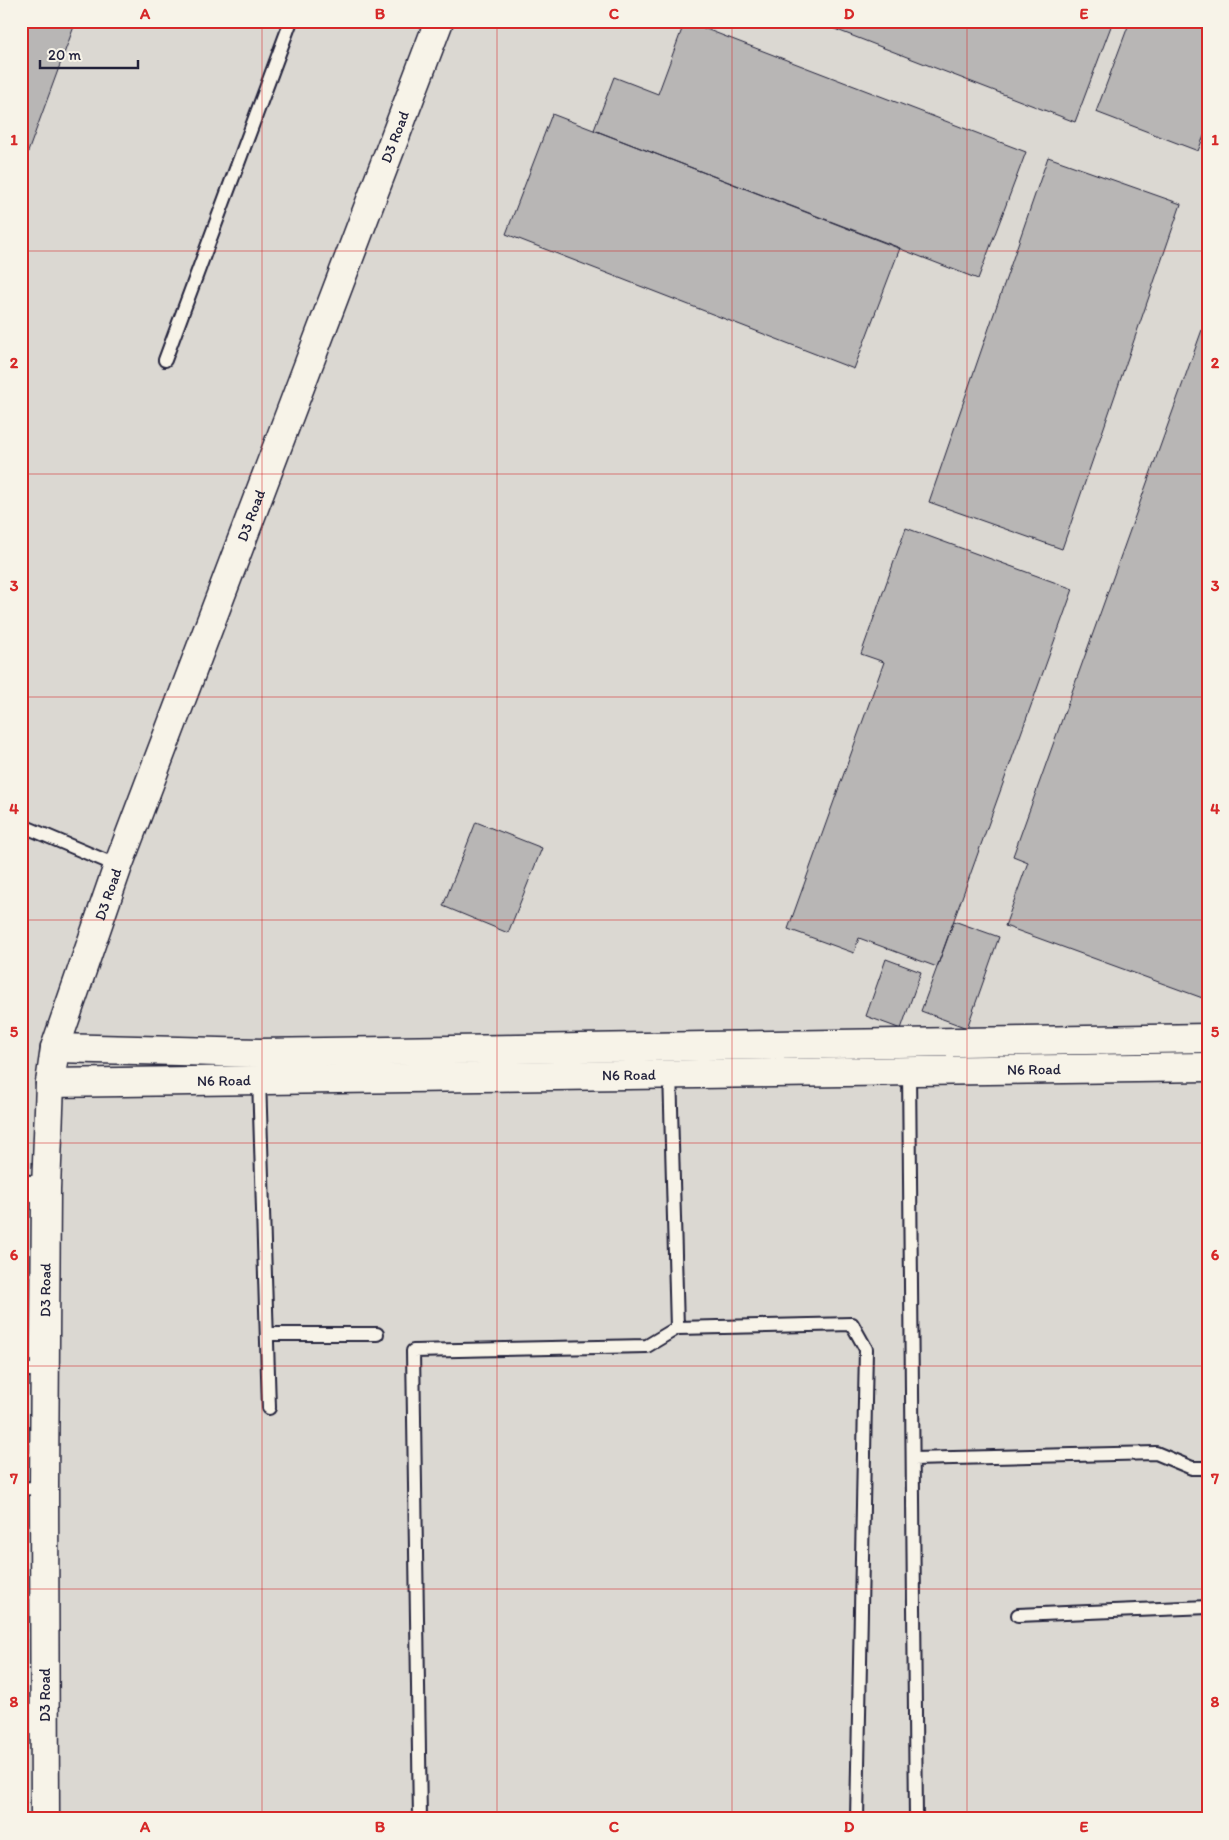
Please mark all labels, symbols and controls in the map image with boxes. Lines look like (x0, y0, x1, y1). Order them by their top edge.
text: A (139, 4, 151, 23)
text: B (375, 4, 386, 23)
text: C (609, 4, 620, 23)
text: D (844, 4, 855, 23)
text: E (1080, 4, 1089, 23)
scale bar (40, 38, 138, 70)
text: 20 m (48, 46, 82, 64)
street label: D3 Road (377, 108, 413, 165)
text: 1 (10, 130, 18, 149)
text: 1 (1211, 130, 1219, 149)
text: 2 (10, 353, 19, 372)
text: 2 (1211, 353, 1220, 372)
street label: D3 Road (233, 486, 269, 544)
text: 3 (10, 576, 19, 595)
text: 3 (1211, 576, 1220, 595)
text: 4 (9, 799, 19, 818)
text: 4 (1210, 799, 1220, 818)
street label: D3 Road (91, 865, 126, 923)
text: 5 (10, 1022, 19, 1041)
text: 5 (1211, 1022, 1220, 1041)
street label: N6 Road (1007, 1060, 1062, 1079)
street label: N6 Road (602, 1066, 657, 1084)
street label: N6 Road (197, 1071, 252, 1090)
text: 6 (10, 1245, 19, 1264)
text: 6 (1211, 1245, 1220, 1264)
street label: D3 Road (36, 1262, 55, 1317)
text: 7 (9, 1469, 18, 1488)
text: 7 (1210, 1469, 1219, 1488)
street label: D3 Road (36, 1667, 54, 1722)
text: 8 (10, 1692, 19, 1711)
text: 8 (1211, 1692, 1220, 1711)
text: A (139, 1817, 151, 1836)
text: B (375, 1817, 386, 1836)
text: C (609, 1817, 620, 1836)
text: D (844, 1817, 855, 1836)
text: E (1080, 1817, 1089, 1836)

